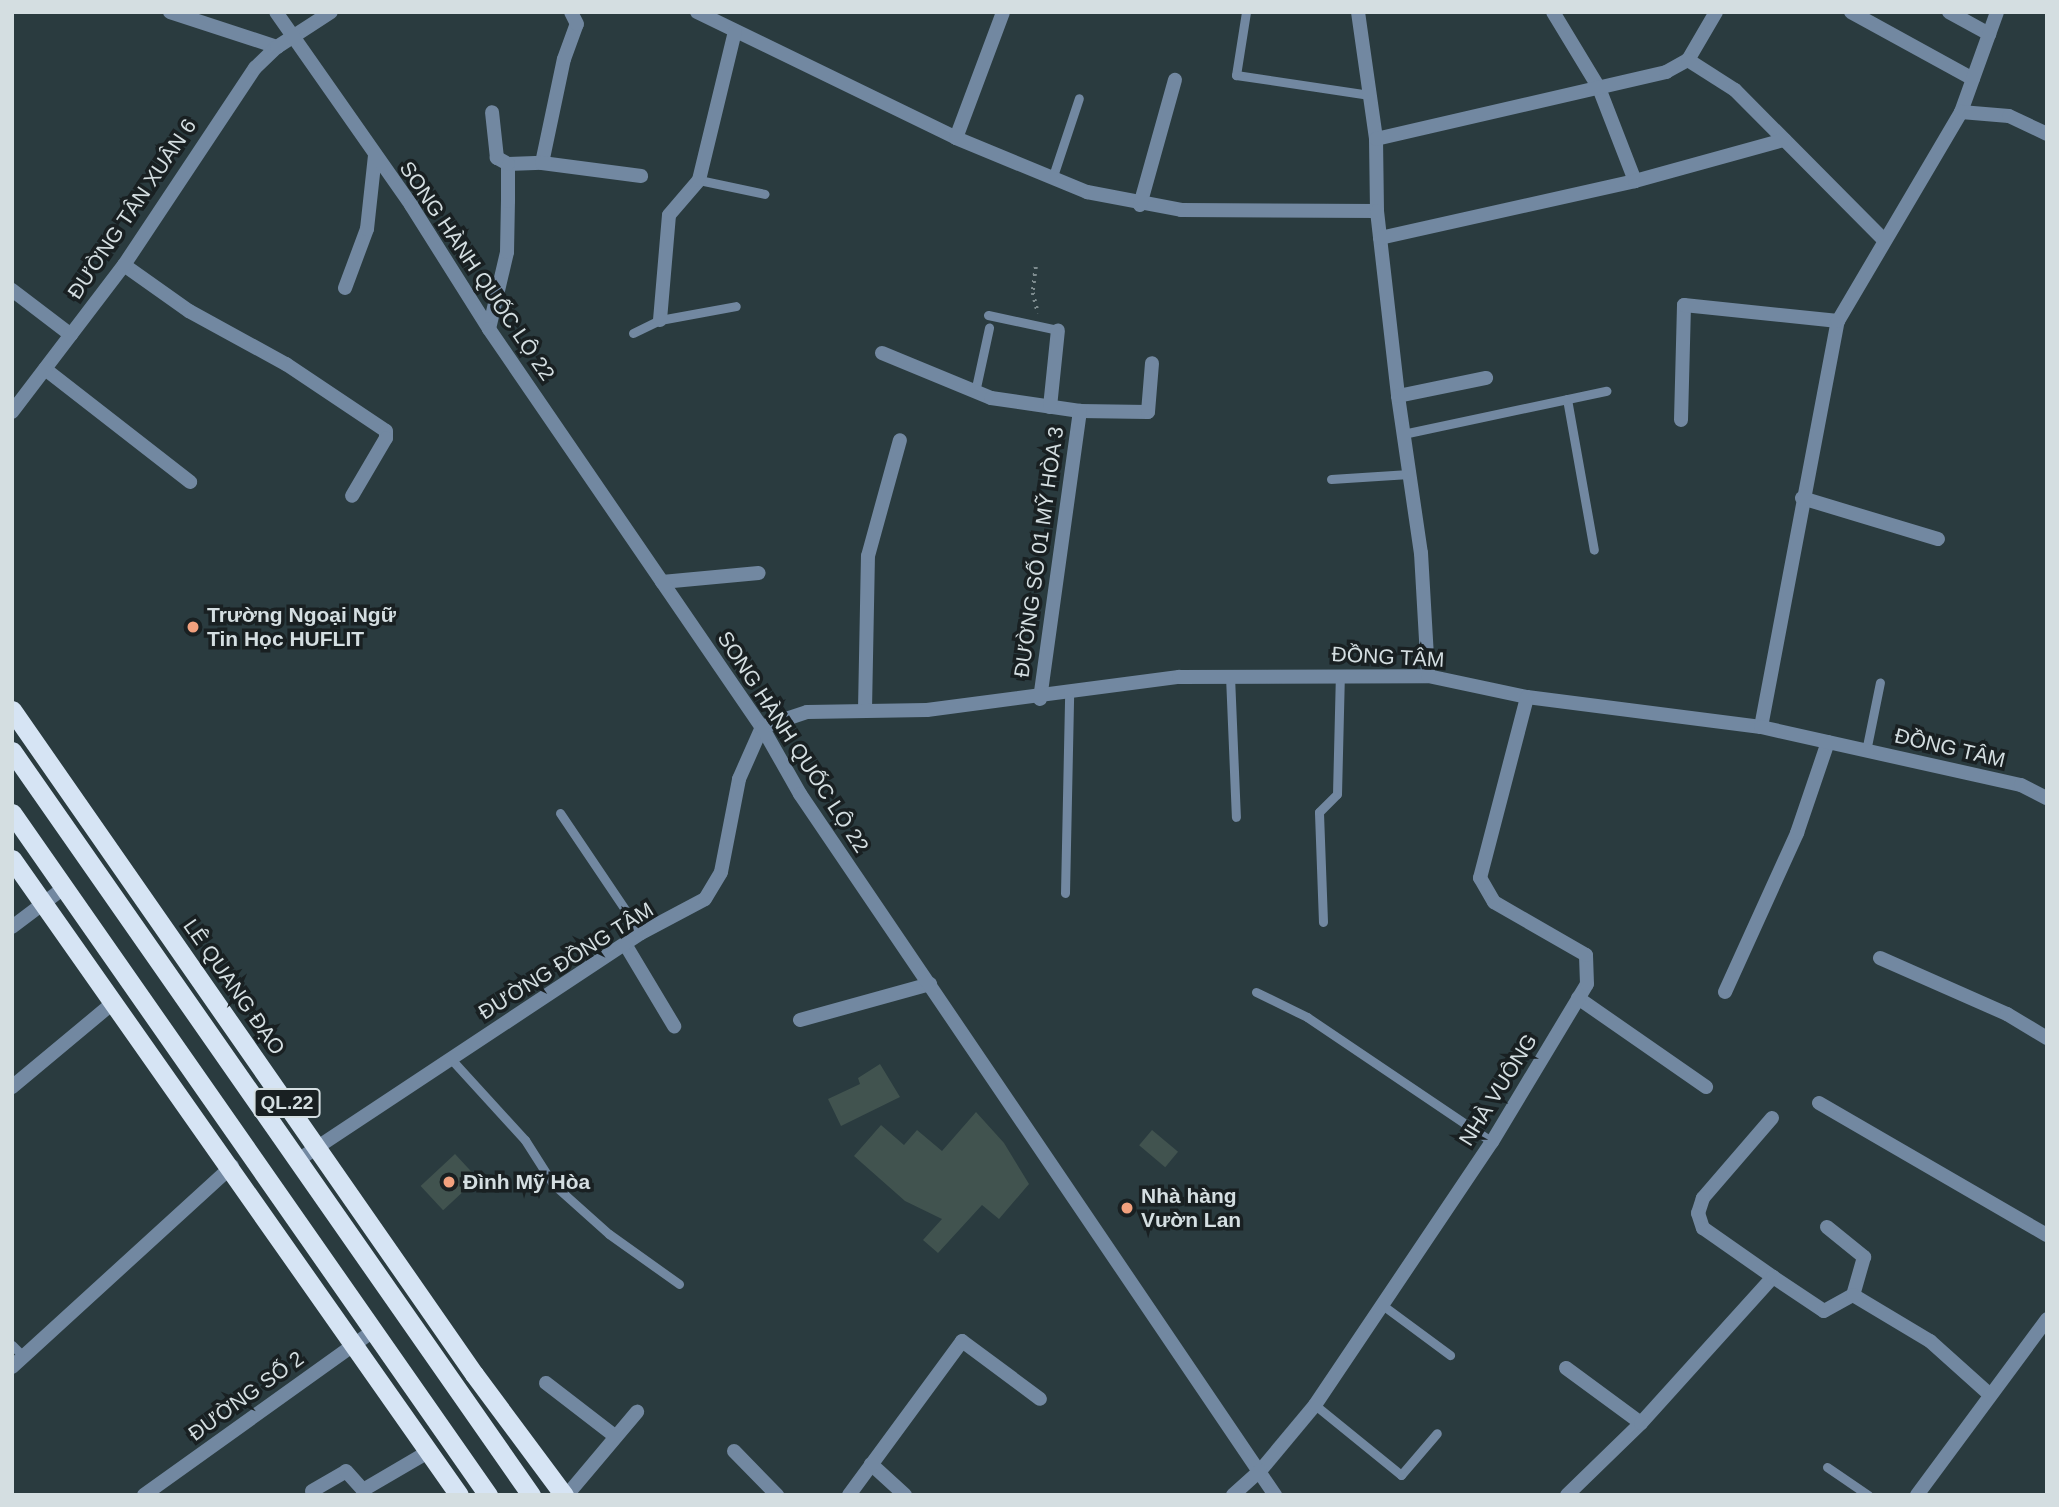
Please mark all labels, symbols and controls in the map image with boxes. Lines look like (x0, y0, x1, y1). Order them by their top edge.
street label: ĐƯỜNG TÂN XUÂN 6 (62, 114, 202, 304)
street label: SONG HÀNH QUỐC LỘ 22 (394, 157, 560, 385)
street label: ĐƯỜNG SỐ 01 MỸ HÒA 3 (1009, 424, 1069, 680)
place label: Trường Ngoại Ngữ Tin Học HUFLIT (207, 602, 396, 652)
marker: Trường Ngoại Ngữ Tin Học HUFLIT (185, 619, 201, 635)
street label: SONG HÀNH QUỐC LỘ 22 (712, 627, 874, 857)
street label: ĐỒNG TÂM (1331, 641, 1445, 673)
street label: ĐỒNG TÂM (1892, 723, 2008, 773)
street label: ĐƯỜNG ĐỒNG TÂM (474, 897, 658, 1025)
street label: LÊ QUANG ĐẠO (178, 914, 290, 1060)
street label: NHÀ VUÔNG (1454, 1029, 1542, 1151)
road number: QL.22 (252, 1088, 322, 1119)
place label: Đình Mỹ Hòa (463, 1169, 590, 1195)
marker: Đình Mỹ Hòa (441, 1174, 457, 1190)
place label: Nhà hàng Vườn Lan (1141, 1183, 1241, 1233)
marker: Nhà hàng Vườn Lan (1119, 1200, 1135, 1216)
street label: ĐƯỜNG SỐ 2 (183, 1346, 309, 1446)

